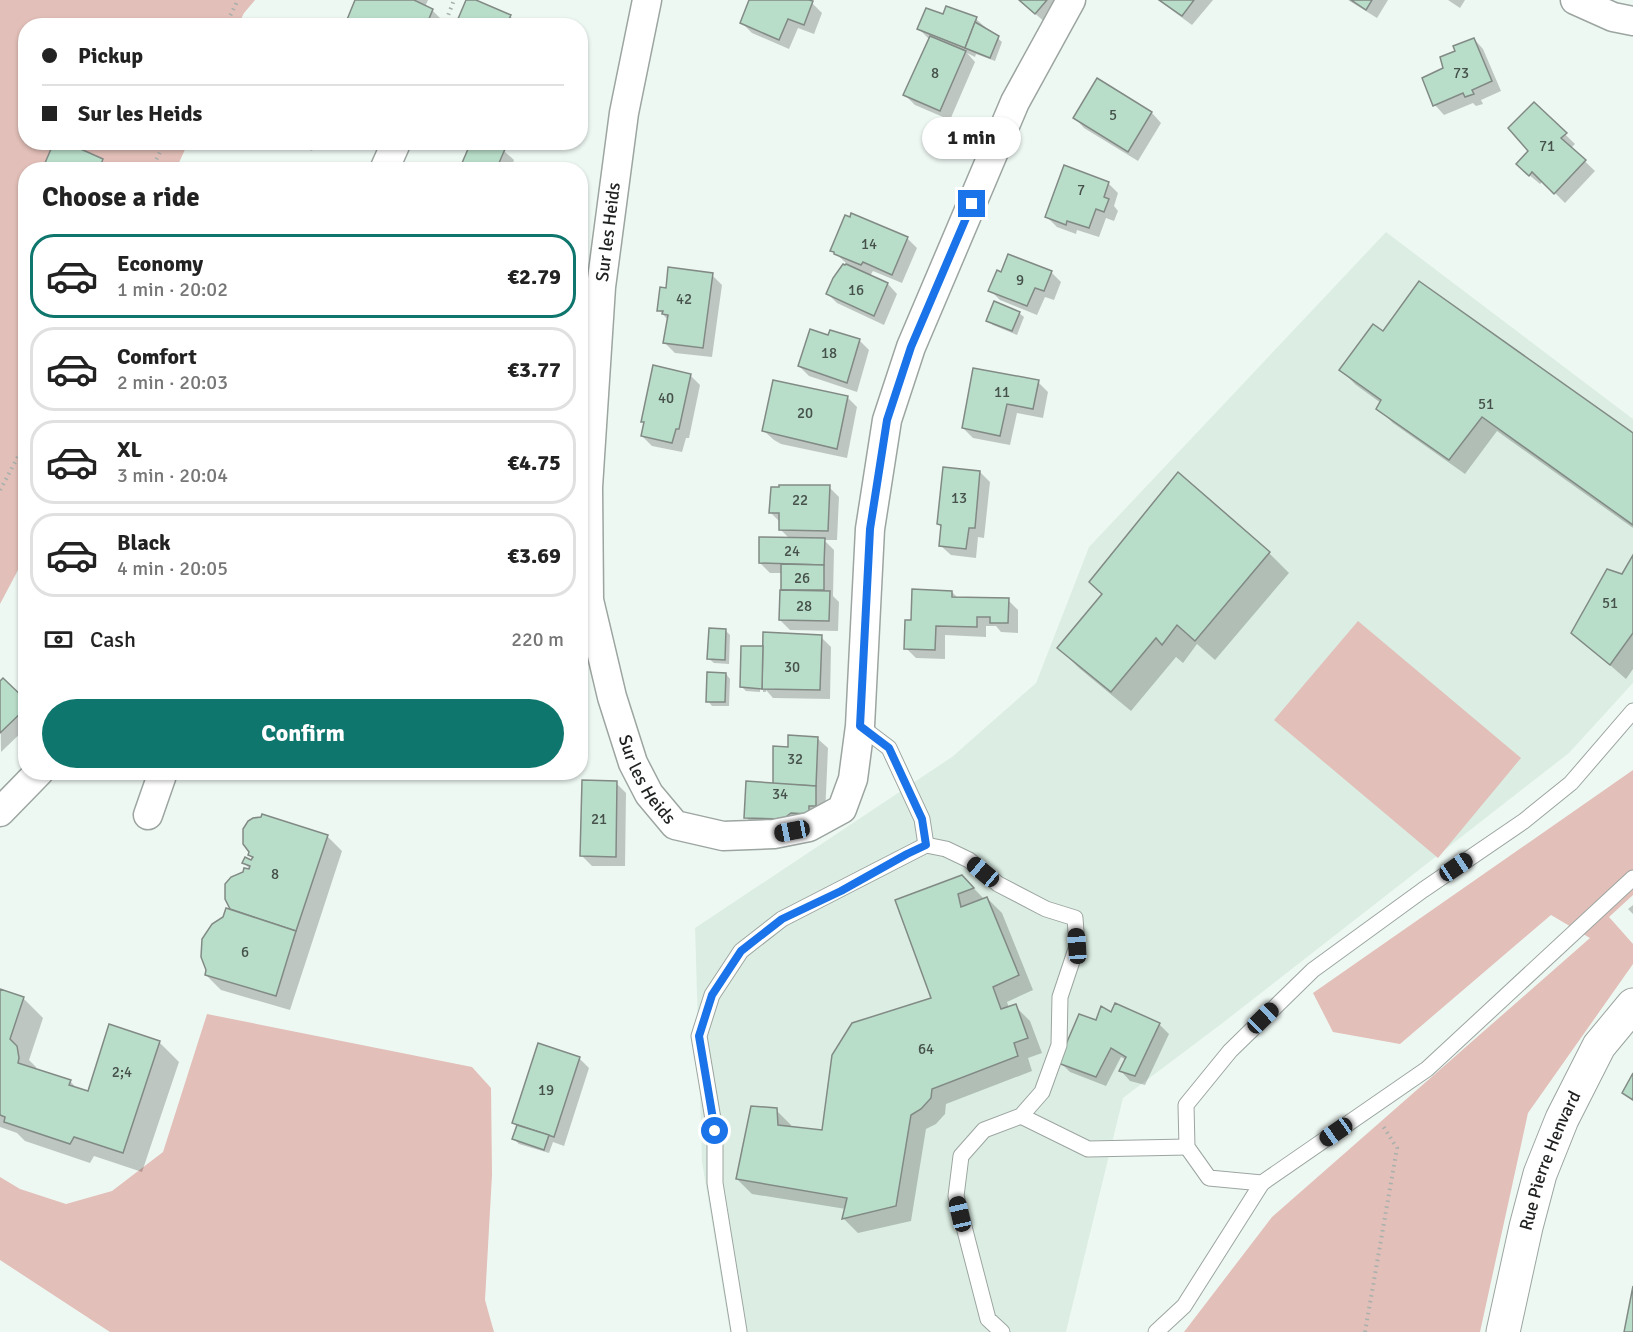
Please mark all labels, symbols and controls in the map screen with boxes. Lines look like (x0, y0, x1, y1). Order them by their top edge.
text: Pickup (78, 42, 143, 69)
house number: 8 (931, 64, 939, 82)
house number: 73 (1453, 64, 1469, 82)
text: Sur les Heids (78, 100, 202, 127)
house number: 5 (1109, 106, 1117, 124)
callout: 1 min (922, 117, 1022, 159)
text: 1 min (947, 125, 996, 150)
house number: 71 (1539, 137, 1555, 155)
text: Choose a ride (42, 181, 200, 214)
street label: Sur les Heids (591, 181, 625, 283)
house number: 7 (1077, 181, 1085, 199)
route end (958, 190, 985, 217)
house number: 14 (861, 235, 877, 253)
icon: car (45, 249, 99, 303)
text: Economy (117, 250, 203, 277)
text: €2.79 (507, 263, 561, 290)
house number: 9 (1016, 271, 1024, 289)
text: 1 min · 20:02 (117, 277, 228, 302)
house number: 16 (848, 281, 864, 299)
house number: 42 (676, 290, 692, 308)
icon: car (45, 342, 99, 396)
text: Comfort (117, 343, 197, 370)
house number: 18 (821, 344, 837, 362)
text: €3.77 (507, 356, 561, 383)
text: 2 min · 20:03 (117, 370, 228, 395)
house number: 11 (994, 383, 1010, 401)
house number: 40 (658, 389, 674, 407)
house number: 51 (1478, 395, 1494, 413)
house number: 20 (797, 404, 813, 422)
icon: car (45, 435, 99, 489)
text: XL (117, 436, 142, 463)
text: €4.75 (507, 449, 561, 476)
text: 3 min · 20:04 (117, 463, 228, 488)
house number: 13 (951, 489, 967, 507)
house number: 22 (792, 491, 808, 509)
icon: car (45, 528, 99, 582)
text: Black (117, 529, 171, 556)
text: €3.69 (507, 542, 561, 569)
house number: 24 (784, 542, 800, 560)
text: 4 min · 20:05 (117, 556, 228, 581)
house number: 26 (794, 569, 810, 587)
house number: 51 (1602, 594, 1618, 612)
house number: 28 (796, 597, 812, 615)
icon: cash (42, 623, 75, 656)
text: Cash (90, 626, 136, 653)
text: 220 m (511, 627, 564, 652)
house number: 30 (784, 658, 800, 676)
button: Confirm (42, 699, 564, 768)
street label: Sur les Heids (614, 732, 681, 829)
house number: 32 (787, 750, 803, 768)
house number: 34 (772, 785, 788, 803)
house number: 21 (591, 810, 607, 828)
car (773, 819, 811, 843)
car (1436, 849, 1476, 885)
car (963, 854, 1003, 890)
house number: 8 (271, 865, 279, 883)
car (1067, 927, 1087, 965)
house number: 6 (241, 943, 249, 961)
car (1244, 999, 1282, 1037)
house number: 64 (918, 1040, 934, 1058)
house number: 2;4 (112, 1063, 132, 1081)
house number: 19 (538, 1081, 554, 1099)
street label: Rue Pierre Henvard (1515, 1087, 1585, 1233)
car (1316, 1114, 1356, 1150)
route start (701, 1117, 728, 1144)
car (947, 1194, 973, 1234)

